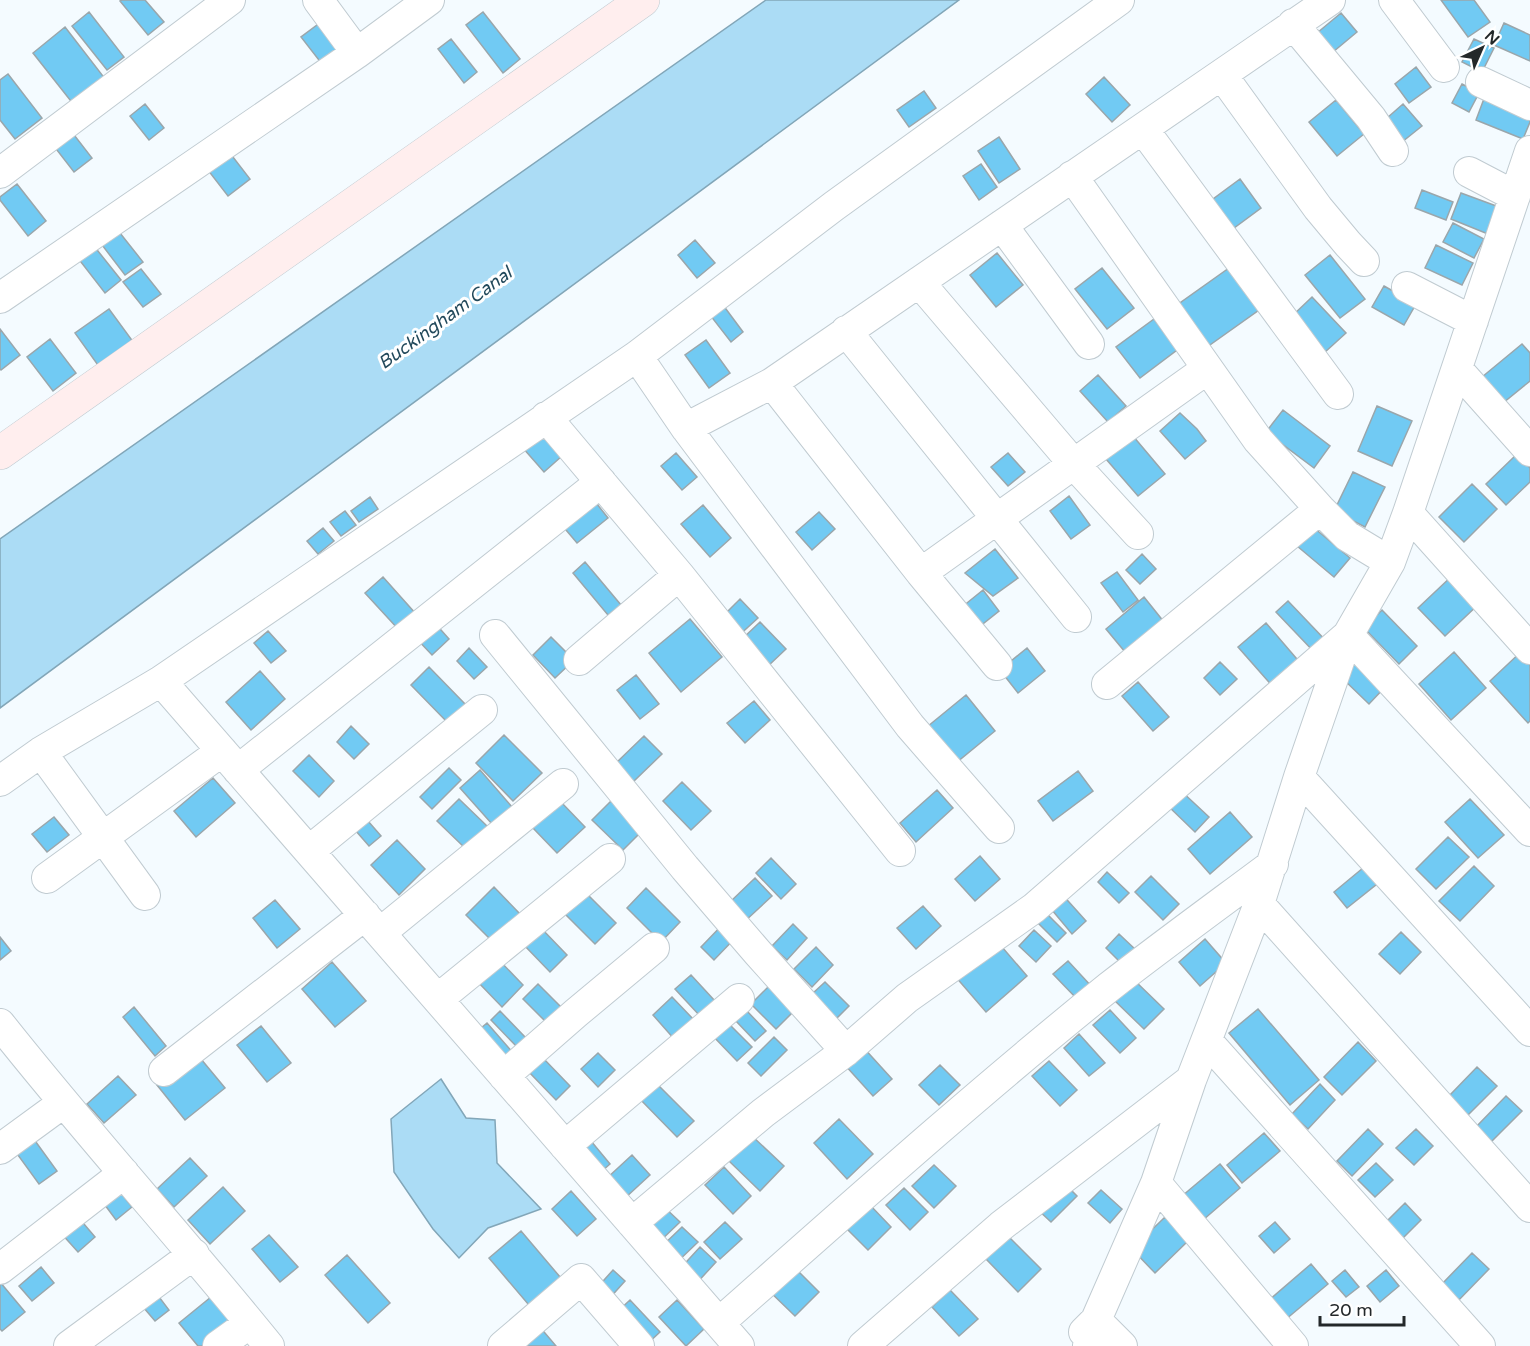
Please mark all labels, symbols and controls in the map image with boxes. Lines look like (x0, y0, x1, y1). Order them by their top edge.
north arrow (1452, 18, 1512, 78)
text: N (1480, 26, 1503, 50)
water label: Buckingham Canal (374, 261, 518, 374)
scale bar (1320, 1289, 1404, 1327)
text: 20 m (1329, 1299, 1373, 1321)

